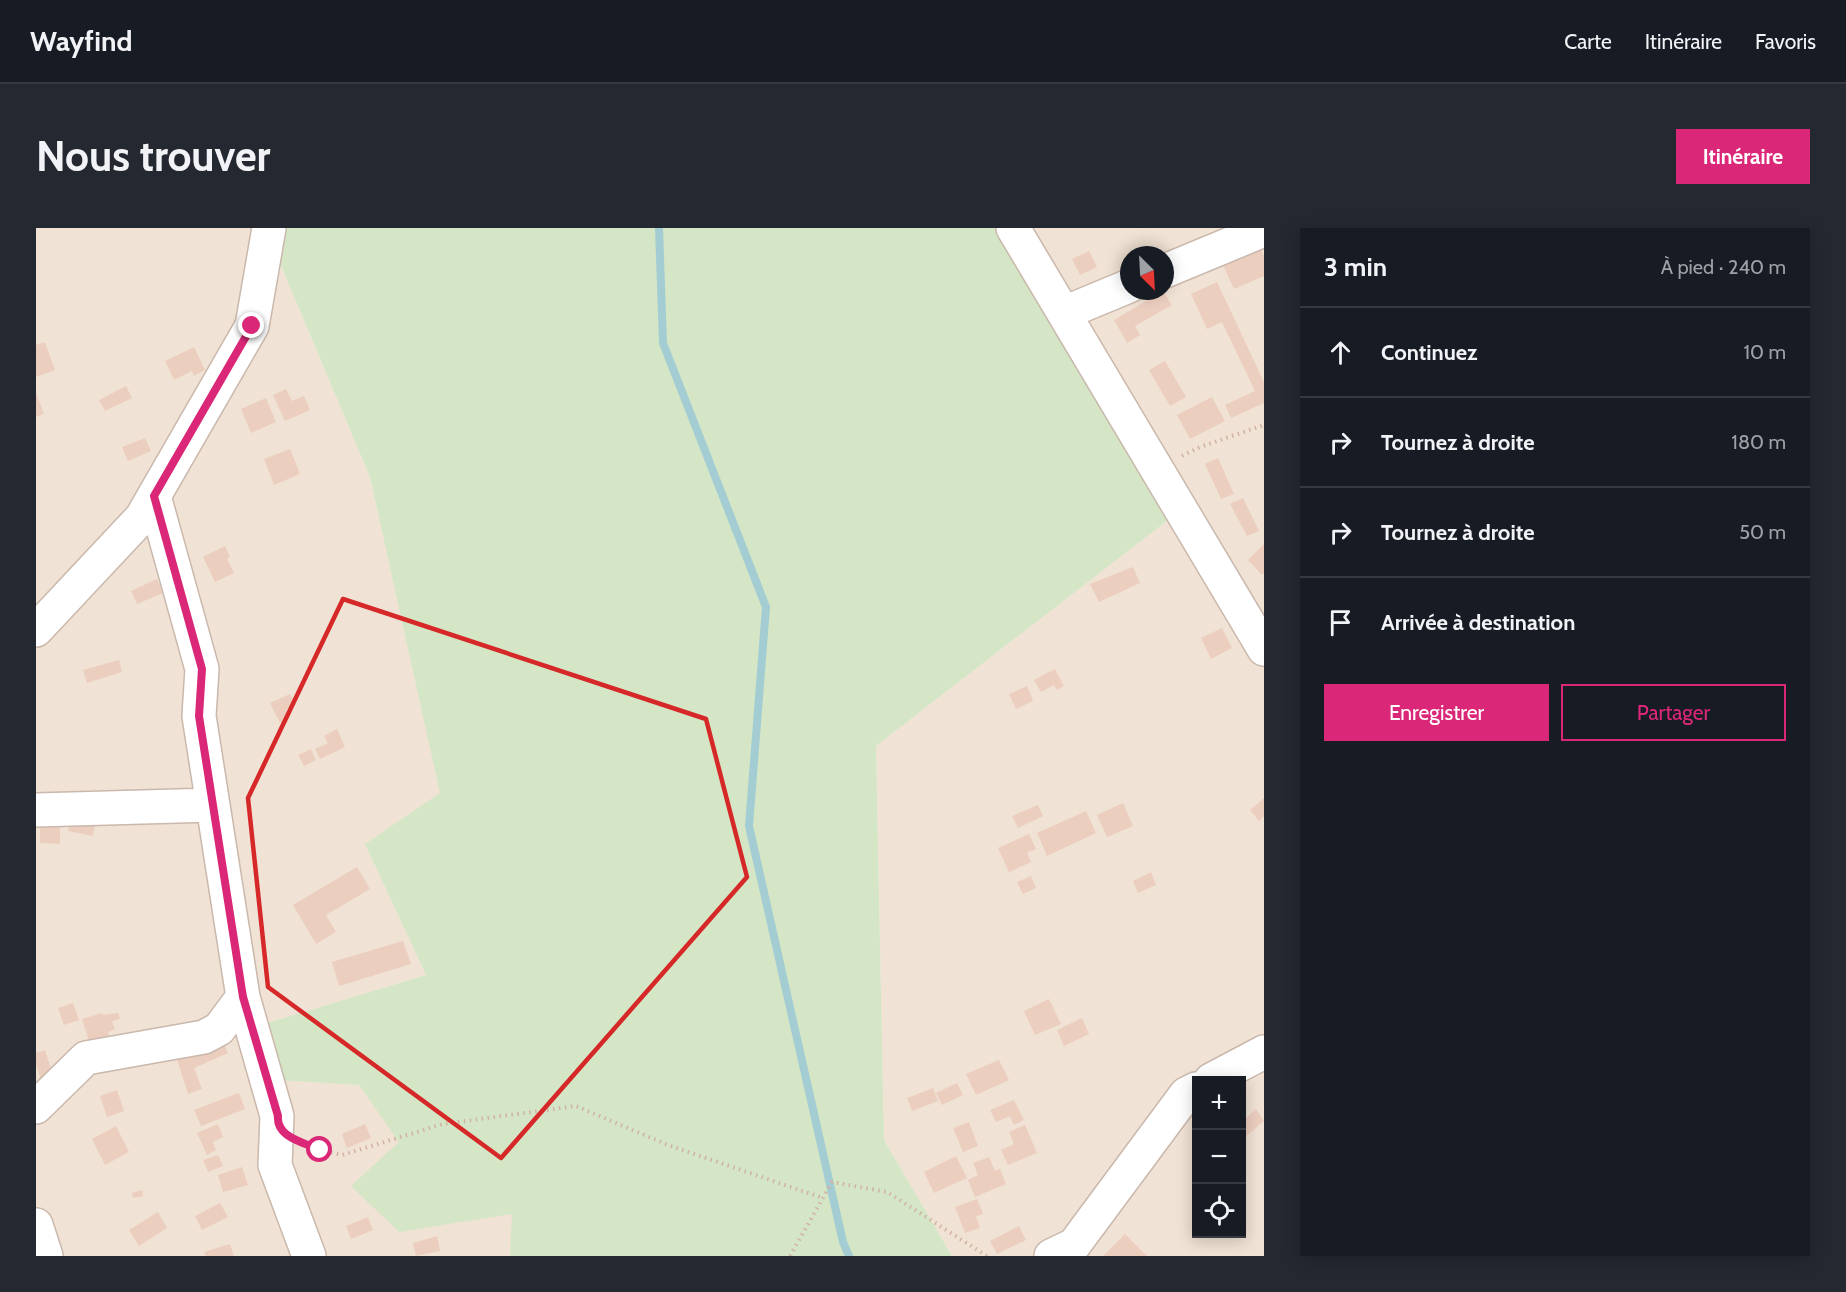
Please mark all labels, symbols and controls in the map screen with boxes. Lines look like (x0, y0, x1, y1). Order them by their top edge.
text: Wayfind (30, 24, 132, 58)
text: Carte (1564, 29, 1612, 54)
text: Itinéraire (1645, 29, 1722, 54)
text: Favoris (1755, 29, 1816, 54)
button: Itinéraire (1676, 129, 1810, 184)
text: Nous trouver (36, 130, 270, 182)
north arrow (1120, 246, 1174, 300)
text: 3 min (1324, 251, 1387, 283)
text: À pied · 240 m (1661, 255, 1786, 279)
route end (238, 312, 264, 338)
icon: ahead (1324, 336, 1357, 369)
text: Continuez (1381, 339, 1478, 366)
text: 10 m (1743, 340, 1786, 364)
icon: right (1324, 426, 1357, 459)
text: Tournez à droite (1381, 429, 1535, 456)
text: 180 m (1731, 430, 1786, 454)
icon: right (1324, 516, 1357, 549)
text: Tournez à droite (1381, 519, 1535, 546)
text: 50 m (1739, 520, 1786, 544)
icon: arrive (1324, 606, 1357, 639)
text: Arrivée à destination (1381, 609, 1575, 636)
button: Enregistrer (1324, 684, 1549, 741)
button: Partager (1561, 684, 1786, 741)
map controls (1192, 1076, 1246, 1238)
button: + (1192, 1076, 1246, 1130)
button: − (1192, 1130, 1246, 1184)
route start (306, 1136, 332, 1162)
button: locate (1192, 1184, 1246, 1238)

